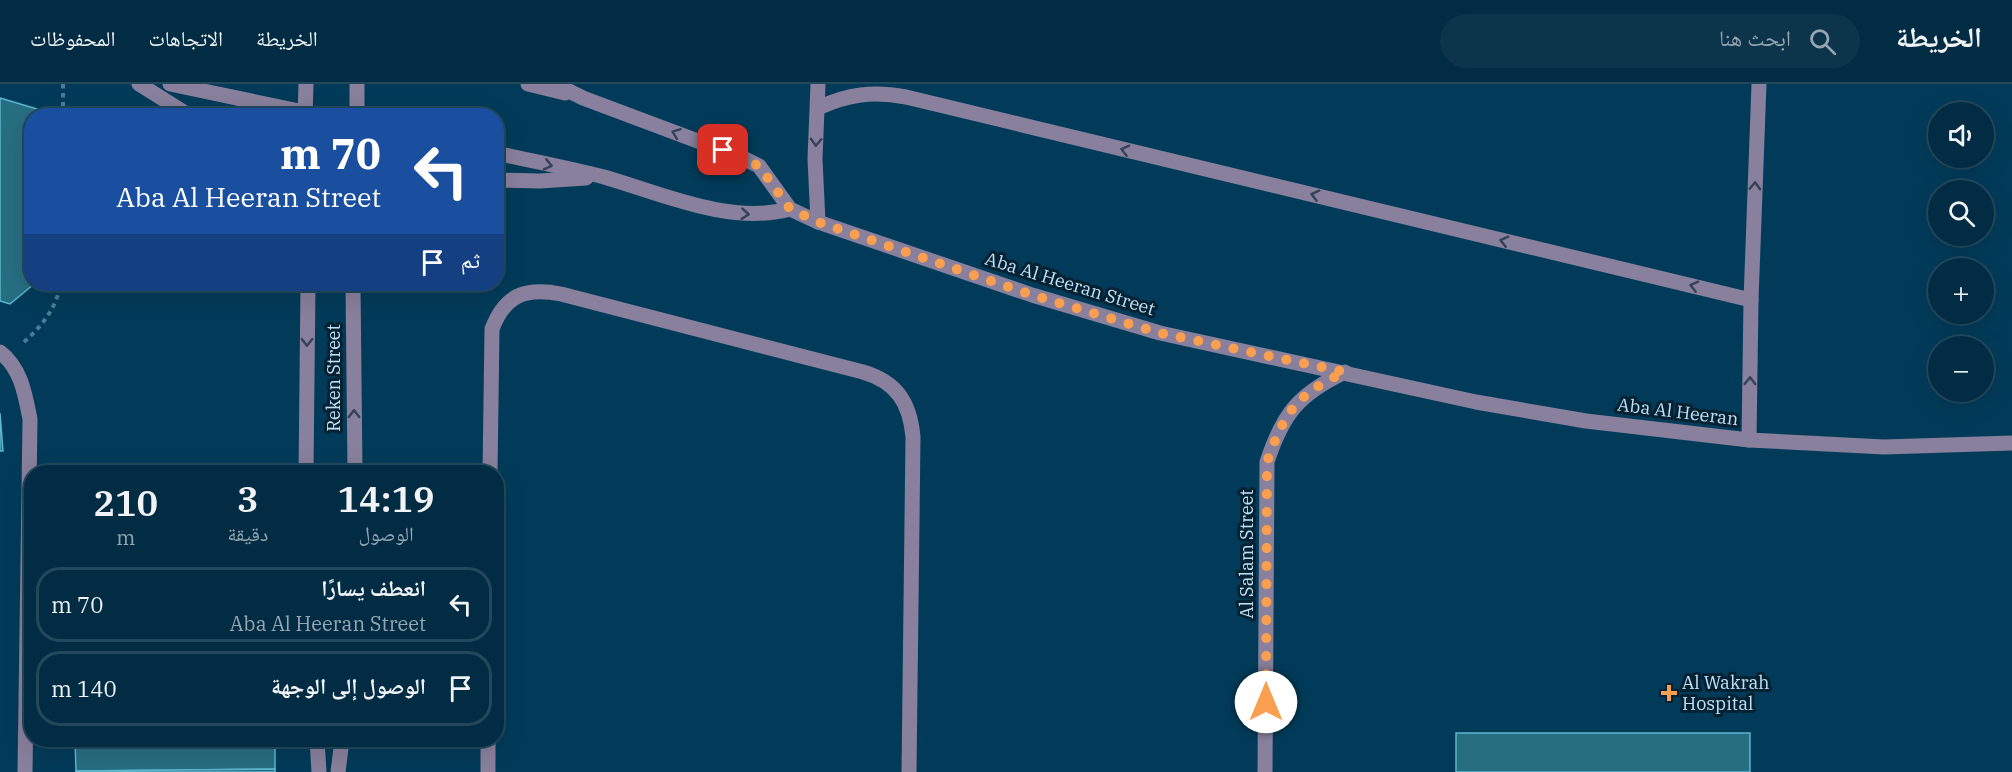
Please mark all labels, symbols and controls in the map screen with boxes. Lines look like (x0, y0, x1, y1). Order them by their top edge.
search box (1440, 14, 1860, 68)
text: الخريطة (1896, 18, 1982, 55)
text: ابحث هنا (1719, 23, 1791, 52)
text: المحفوظات (30, 24, 115, 52)
text: الاتجاهات (148, 24, 223, 52)
text: الخريطة (256, 24, 318, 52)
icon: search (1806, 25, 1839, 58)
map controls (1928, 102, 1994, 402)
button: sound (1928, 102, 1994, 168)
pin (697, 124, 748, 175)
text: 70 m (280, 126, 381, 181)
one-way arrow (671, 128, 682, 140)
icon: left (402, 132, 480, 210)
icon: arrive (706, 133, 739, 166)
one-way arrow (810, 138, 822, 147)
one-way arrow (1120, 144, 1130, 157)
one-way arrow (543, 157, 553, 170)
text: Aba Al Heeran Street (116, 179, 381, 214)
button: search (1928, 180, 1994, 246)
one-way arrow (1748, 182, 1761, 191)
one-way arrow (1310, 190, 1320, 203)
one-way arrow (741, 208, 750, 221)
one-way arrow (1499, 235, 1509, 248)
text: ثم (461, 245, 480, 274)
icon: arrive (416, 246, 449, 279)
street label: Aba Al Heeran Street (982, 247, 1158, 320)
button: + (1928, 258, 1994, 324)
one-way arrow (1689, 281, 1699, 294)
street label: Reken Street (322, 324, 345, 432)
button: − (1928, 336, 1994, 402)
one-way arrow (301, 337, 314, 346)
one-way arrow (1744, 377, 1756, 386)
street label: Aba Al Heeran (1616, 393, 1740, 430)
one-way arrow (348, 410, 360, 419)
text: 3 (237, 475, 259, 522)
text: 14:19 (338, 475, 435, 522)
text: 210 (93, 479, 158, 526)
street label: Al Salam Street (1235, 489, 1258, 619)
text: دقيقة (228, 520, 268, 547)
text: الوصول (358, 520, 414, 547)
text: m (116, 524, 135, 551)
text: انعطف يسارًا (321, 573, 426, 602)
icon: left (444, 588, 477, 621)
text: 70 m (51, 590, 103, 619)
text: Aba Al Heeran Street (230, 610, 426, 637)
position arrow (1234, 670, 1298, 734)
text: الوصول إلى الوجهة (271, 671, 426, 700)
place label: Al Wakrah Hospital (1682, 671, 1769, 715)
icon: arrive (444, 672, 477, 705)
text: 140 m (51, 674, 117, 703)
marker: Al Wakrah Hospital (1660, 684, 1678, 702)

